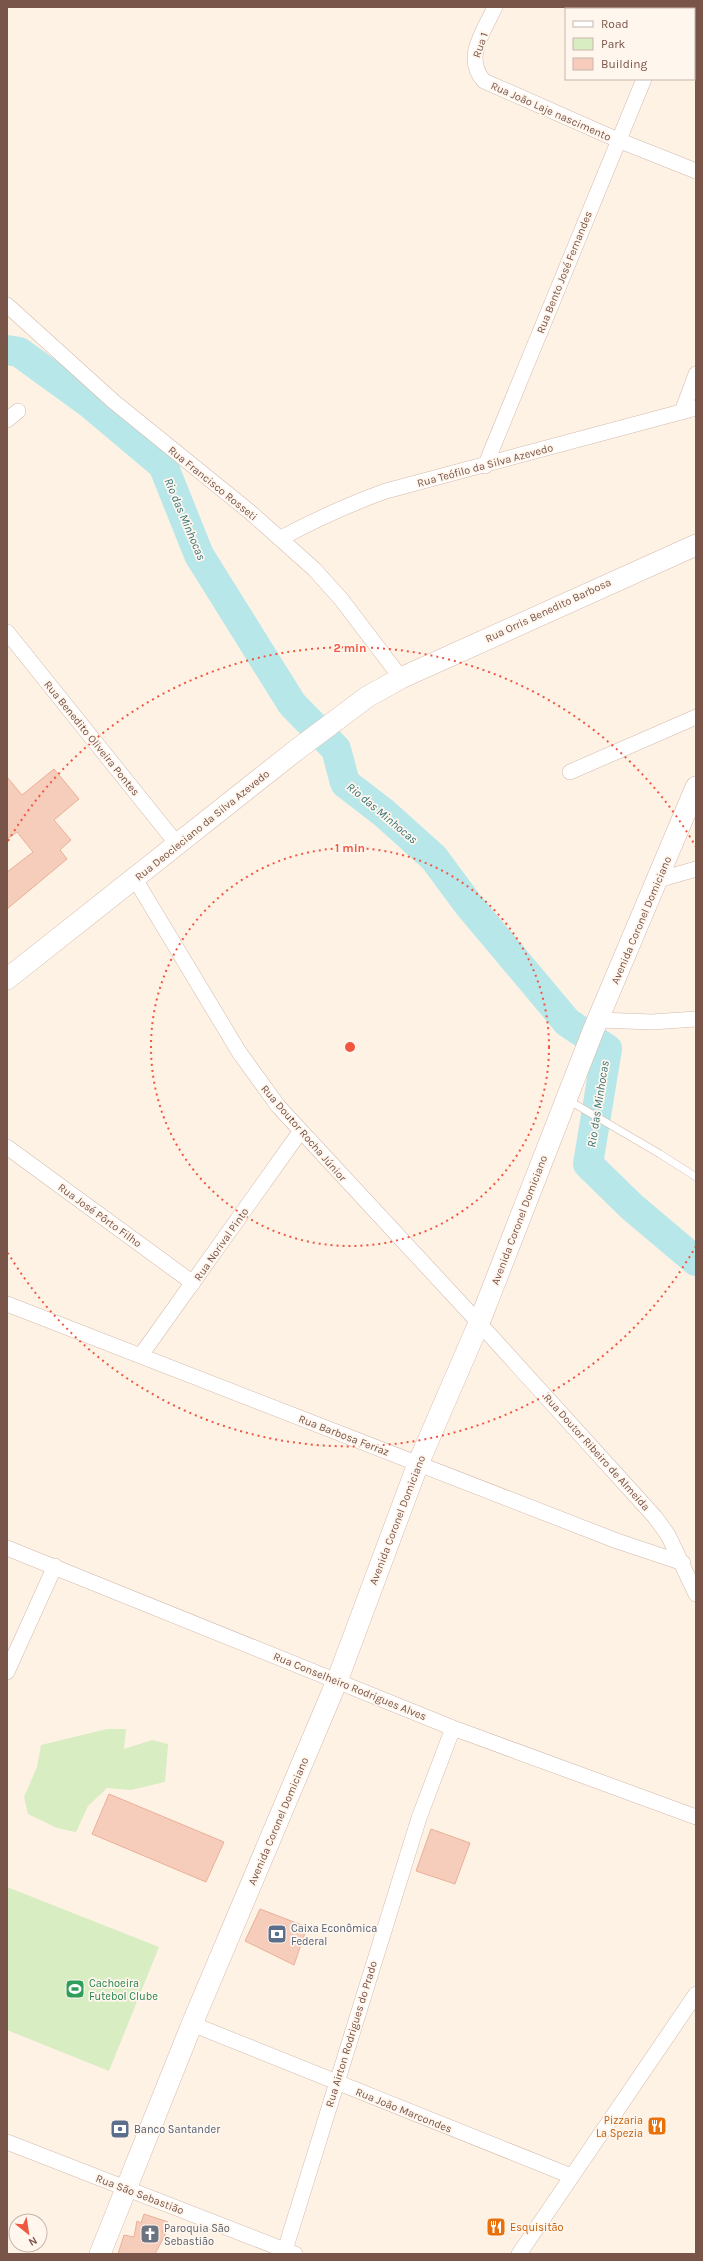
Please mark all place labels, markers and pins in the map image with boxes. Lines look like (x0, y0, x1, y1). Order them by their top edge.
centre of rings (343, 1040, 357, 1054)
place label: Caixa Econômica Federal (291, 1922, 377, 1948)
bank icon: Caixa Econômica Federal (266, 1923, 288, 1945)
place label: Cachoeira Futebol Clube (89, 1977, 158, 2003)
sports icon: Cachoeira Futebol Clube (64, 1978, 86, 2000)
place label: Pizzaria La Spezia (596, 2114, 643, 2140)
restaurant icon: Pizzaria La Spezia (646, 2115, 668, 2137)
bank icon: Banco Santander (109, 2118, 131, 2140)
place label: Banco Santander (134, 2123, 220, 2136)
restaurant icon: Esquisitão (485, 2216, 507, 2238)
place label: Esquisitão (510, 2221, 564, 2234)
place label: Paroquia São Sebastião (164, 2222, 230, 2248)
church icon: Paroquia São Sebastião (139, 2223, 161, 2245)

